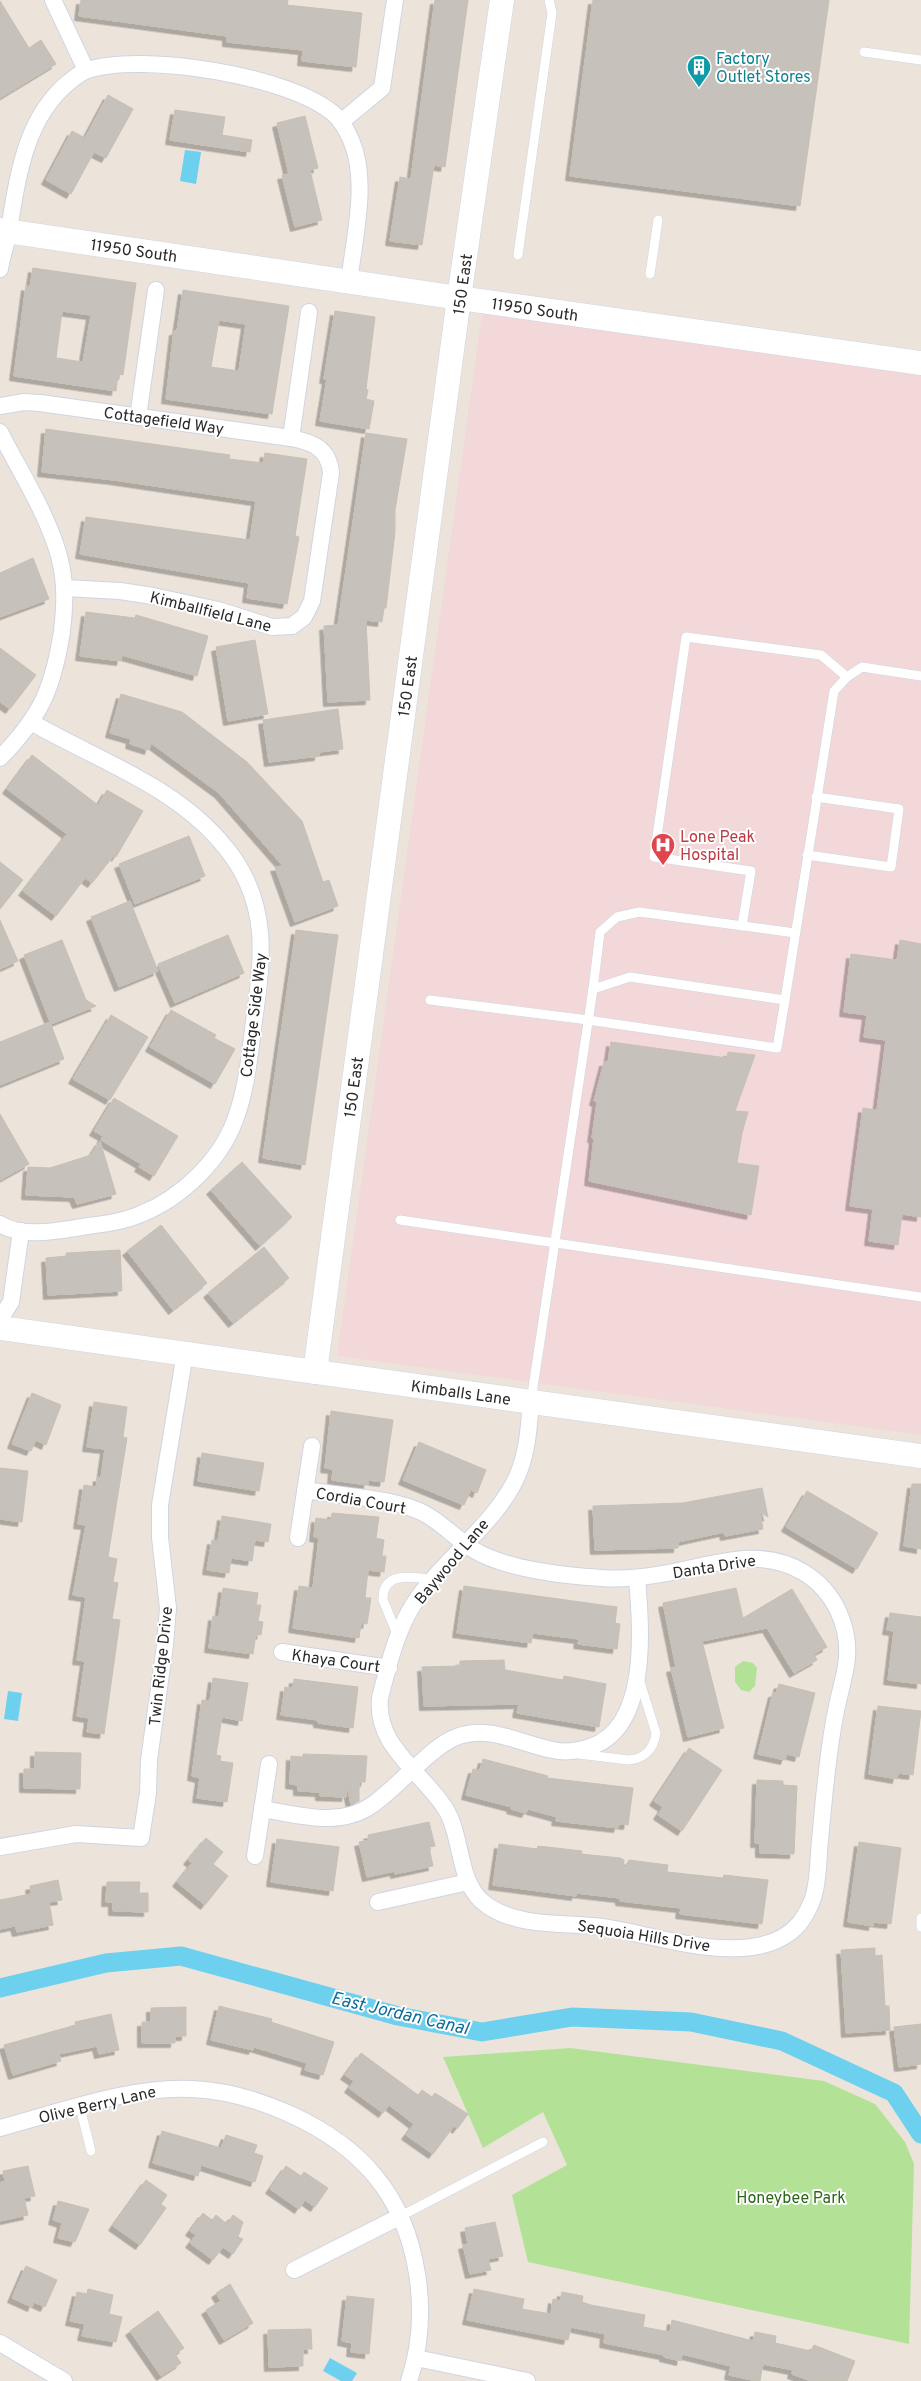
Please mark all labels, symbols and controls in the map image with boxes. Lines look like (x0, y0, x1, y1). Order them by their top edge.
place label: Factory Outlet Stores (716, 50, 811, 88)
building icon: Factory Outlet Stores (686, 54, 712, 88)
street label: 11950 South (89, 236, 178, 268)
street label: 150 East (450, 253, 478, 316)
street label: 11950 South (490, 295, 579, 327)
street label: Cottagefield Way (102, 404, 225, 440)
street label: Kimballfield Lane (148, 588, 273, 638)
street label: 150 East (395, 655, 423, 718)
place label: Lone Peak Hospital (680, 828, 755, 866)
hospital icon: Lone Peak Hospital (650, 832, 676, 866)
street label: Cottage Side Way (237, 952, 273, 1079)
street label: 150 East (341, 1056, 369, 1119)
street label: Kimballs Lane (409, 1377, 512, 1411)
street label: Cordia Court (314, 1484, 407, 1520)
street label: Baywood Lane (411, 1516, 494, 1609)
street label: Danta Drive (671, 1552, 757, 1584)
street label: Twin Ridge Drive (146, 1606, 178, 1727)
street label: Khaya Court (290, 1646, 381, 1678)
street label: Sequoia Hills Drive (576, 1917, 711, 1957)
water label: East Jordan Canal (329, 1987, 472, 2042)
street label: Olive Berry Lane (37, 2083, 158, 2129)
park label: Honeybee Park (736, 2189, 846, 2209)

